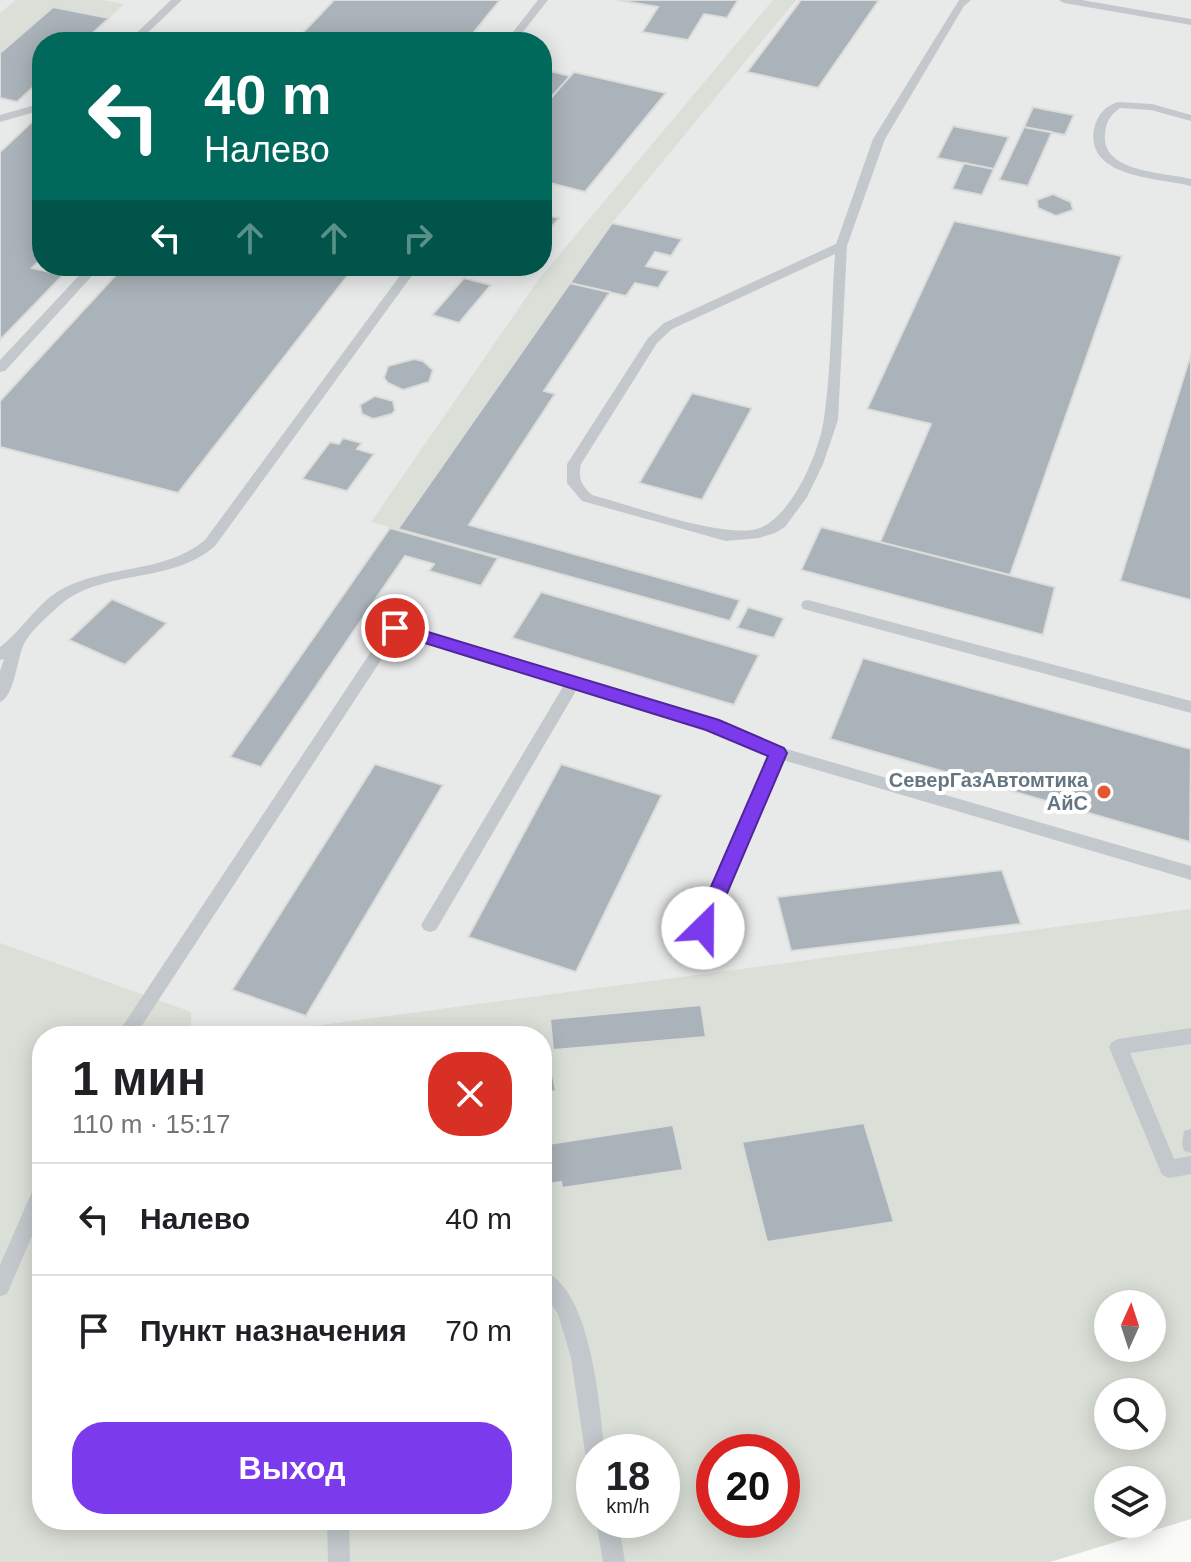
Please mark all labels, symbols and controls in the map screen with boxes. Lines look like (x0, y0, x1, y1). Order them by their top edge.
text: 40 m (204, 63, 332, 126)
icon: left (72, 64, 176, 168)
text: Налево (204, 129, 330, 170)
icon: left (144, 216, 188, 260)
icon: ahead (228, 216, 272, 260)
icon: ahead (312, 216, 356, 260)
icon: right (396, 216, 440, 260)
pin (361, 594, 429, 662)
icon: arrive (373, 606, 417, 650)
place label: СеверГазАвтомтика АйС (889, 769, 1089, 814)
marker: СеверГазАвтомтика АйС (1095, 783, 1113, 801)
position arrow (661, 886, 745, 970)
text: 1 мин (72, 1052, 206, 1105)
button: close (428, 1052, 512, 1136)
text: 110 m · 15:17 (72, 1109, 231, 1139)
icon: left (72, 1197, 116, 1241)
text: Налево (140, 1202, 250, 1235)
text: 40 m (445, 1202, 512, 1235)
north arrow (1094, 1290, 1166, 1362)
map controls (1094, 1290, 1166, 1538)
icon: arrive (72, 1309, 116, 1353)
text: Пункт назначения (140, 1314, 407, 1347)
text: 70 m (445, 1314, 512, 1347)
button: search (1094, 1378, 1166, 1450)
button: Выход (72, 1422, 512, 1514)
speed limit sign: 20 (696, 1434, 800, 1538)
text: 18 (606, 1454, 650, 1498)
button: layers (1094, 1466, 1166, 1538)
text: km/h (606, 1495, 650, 1517)

